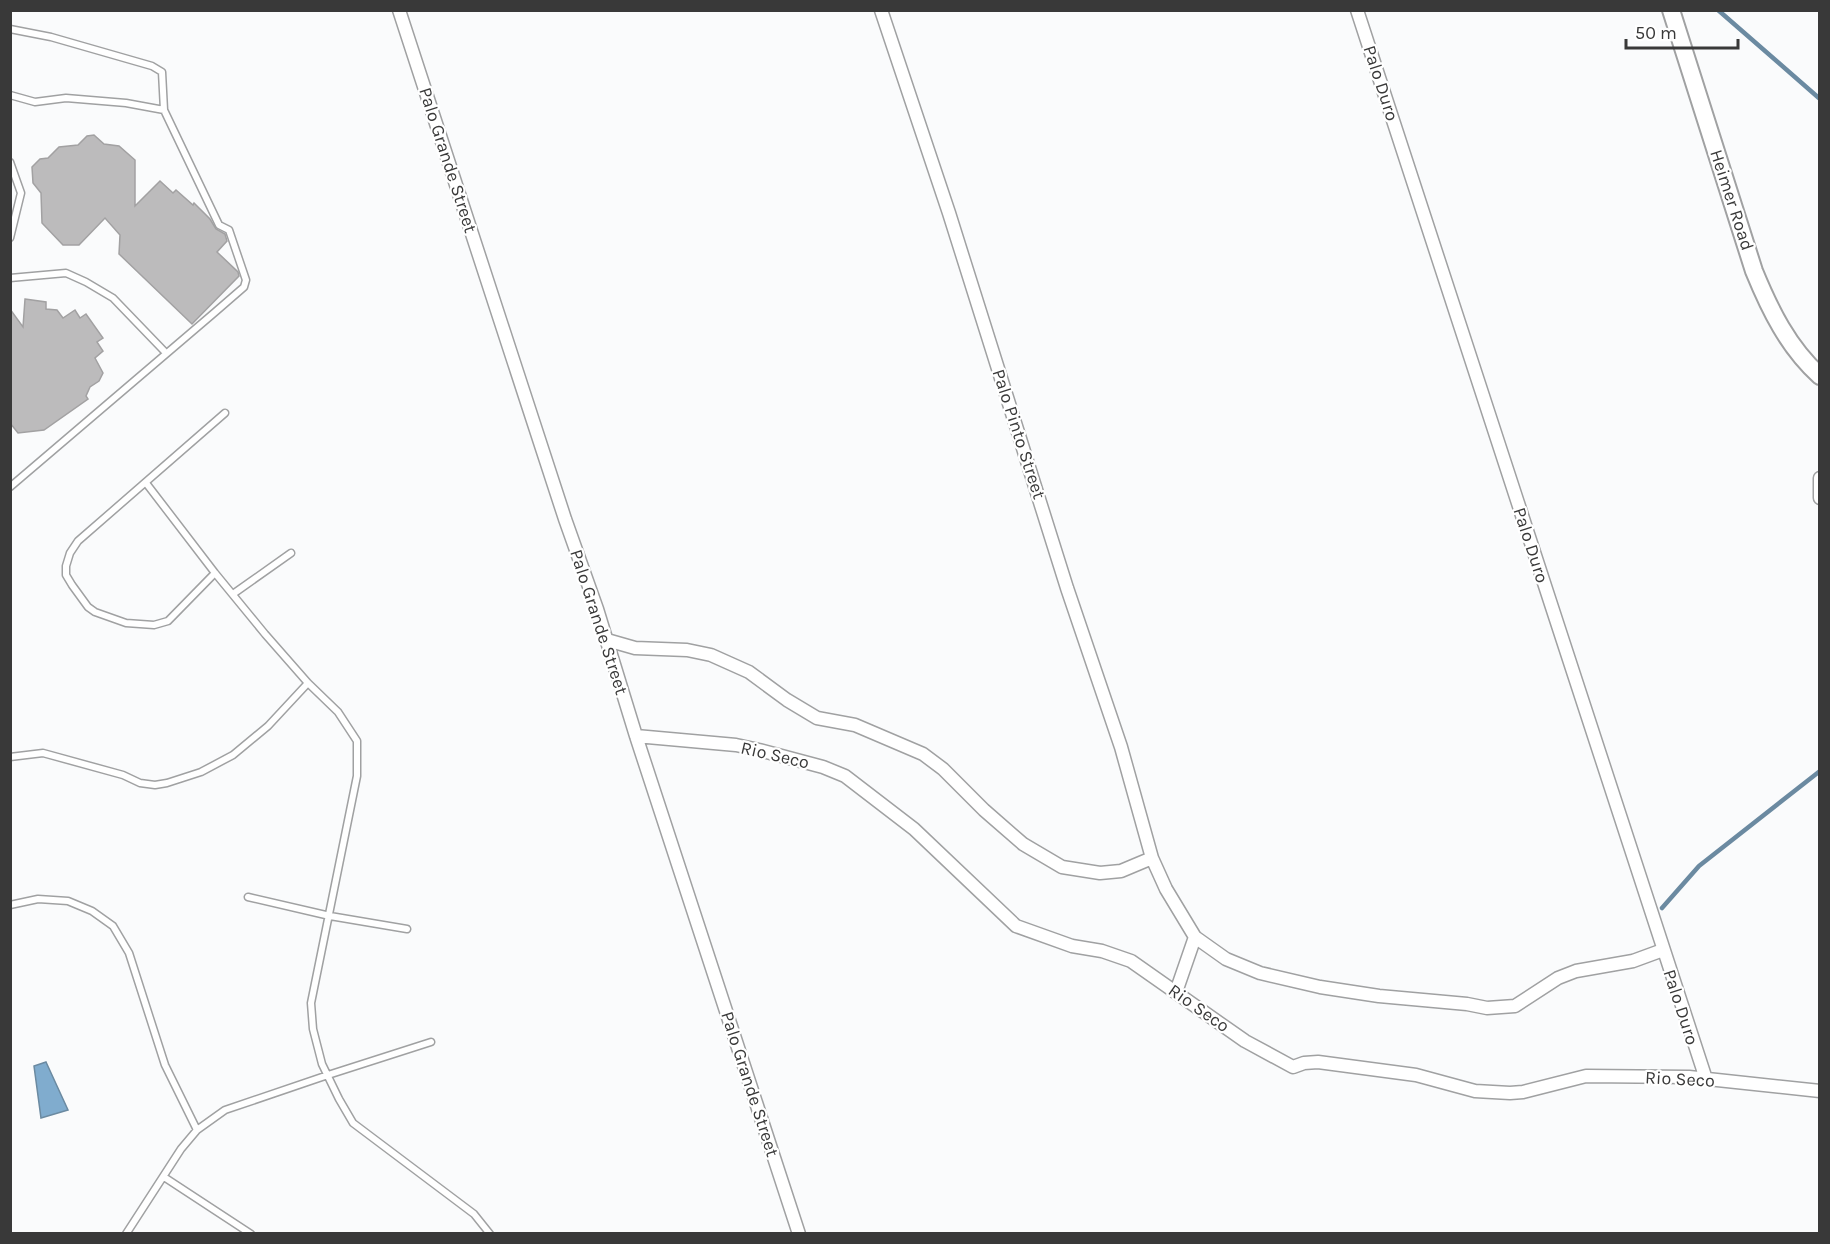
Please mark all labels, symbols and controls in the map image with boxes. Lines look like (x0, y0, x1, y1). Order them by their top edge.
scale bar (1626, 12, 1738, 50)
text: 50 m (1635, 22, 1677, 44)
street label: Palo Duro (1358, 42, 1404, 124)
street label: Palo Grande Street (414, 85, 482, 236)
street label: Heimer Road (1705, 147, 1759, 253)
street label: Palo Pinto Street (988, 366, 1050, 502)
street label: Palo Duro (1508, 504, 1554, 586)
street label: Palo Grande Street (565, 547, 633, 698)
street label: Rio Seco (739, 736, 811, 774)
street label: Palo Duro (1658, 966, 1704, 1048)
street label: Rio Seco (1164, 979, 1234, 1037)
street label: Palo Grande Street (716, 1009, 784, 1160)
street label: Rio Seco (1645, 1066, 1715, 1092)

